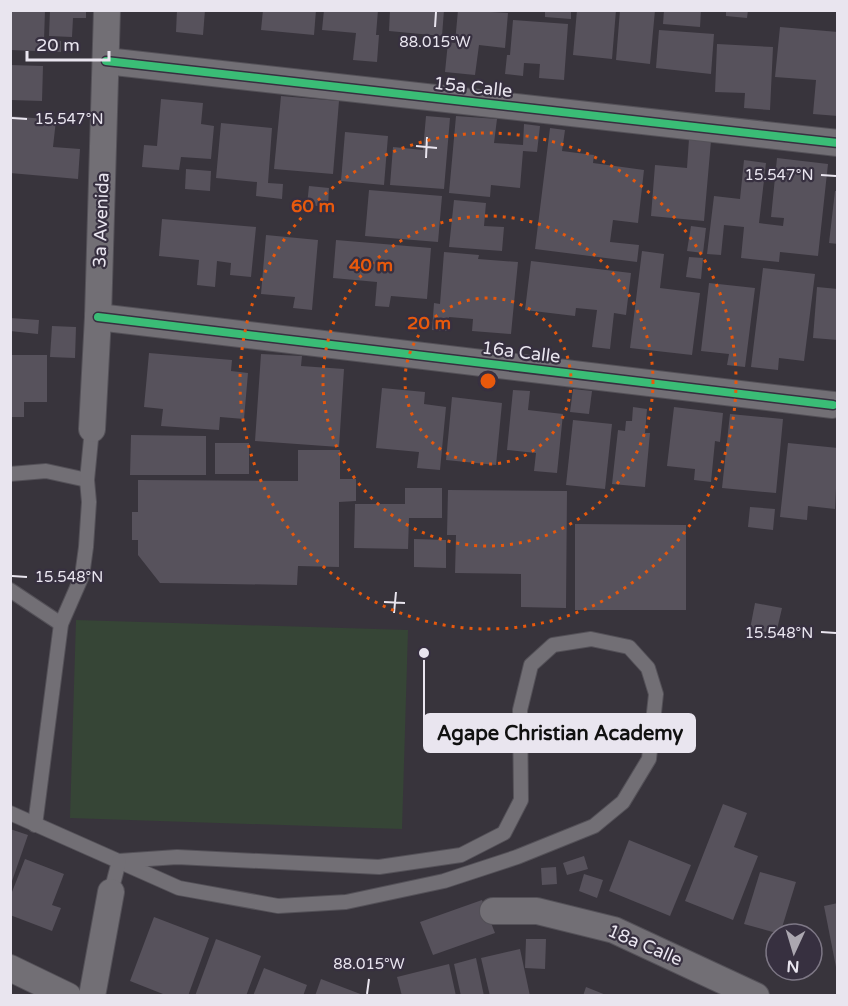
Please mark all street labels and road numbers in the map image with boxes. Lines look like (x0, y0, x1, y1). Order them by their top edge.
street label: 15a Calle (432, 72, 514, 102)
street label: 3a Avenida (88, 172, 114, 268)
street label: 16a Calle (480, 336, 562, 368)
street label: 18a Calle (604, 919, 686, 971)

